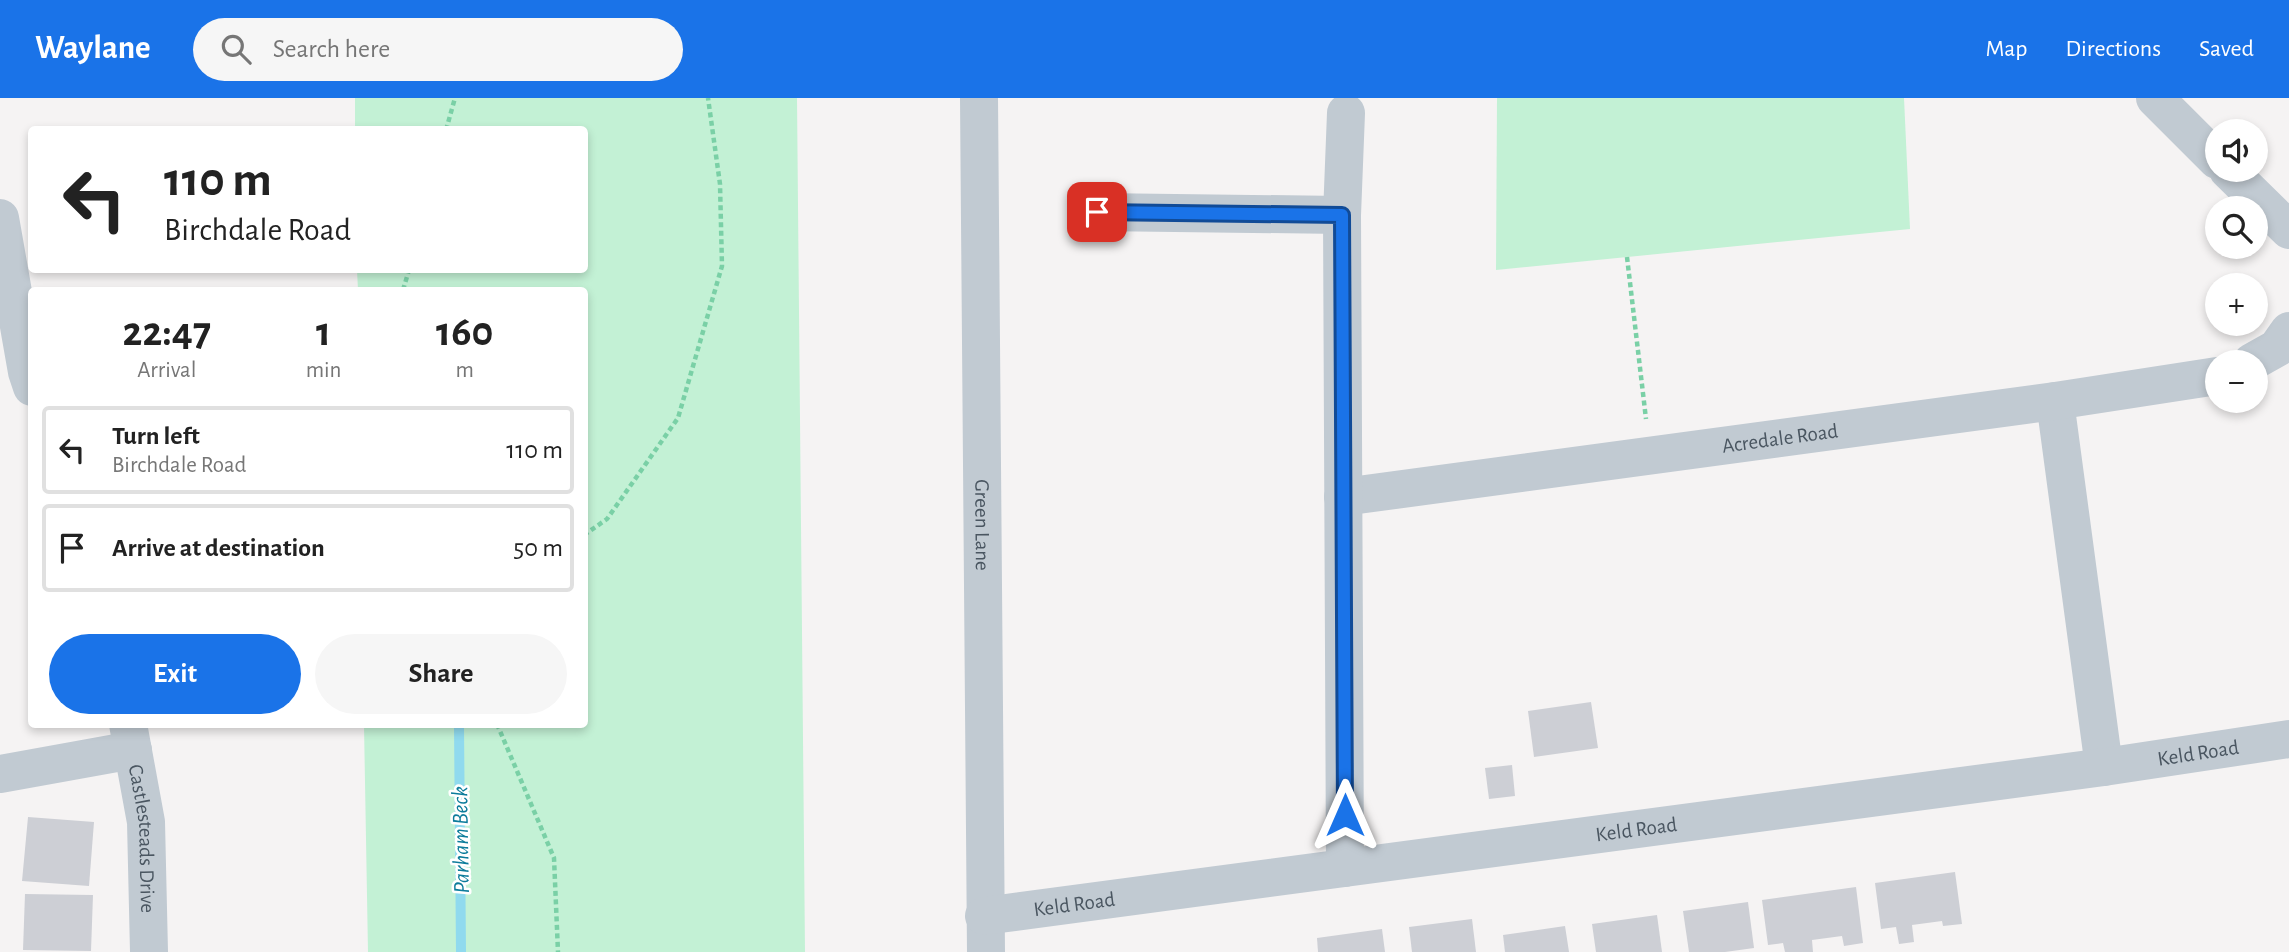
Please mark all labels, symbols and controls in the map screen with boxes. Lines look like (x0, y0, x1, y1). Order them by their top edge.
search box (193, 18, 683, 81)
icon: search (217, 30, 255, 68)
text: Waylane (35, 32, 151, 65)
text: Search here (273, 36, 390, 62)
text: Map (1985, 37, 2027, 61)
text: Directions (2065, 37, 2161, 61)
text: Saved (2199, 37, 2254, 61)
map controls (2205, 119, 2268, 413)
button: sound (2205, 119, 2268, 182)
icon: left (49, 154, 140, 245)
text: 110 m (164, 156, 272, 205)
pin (1067, 182, 1127, 242)
icon: arrive (1078, 193, 1116, 231)
button: search (2205, 196, 2268, 259)
text: Birchdale Road (164, 214, 351, 246)
button: + (2205, 273, 2268, 336)
text: 22:47 (123, 311, 211, 353)
text: 1 (316, 311, 331, 353)
text: 160 (436, 311, 493, 353)
button: − (2205, 350, 2268, 413)
text: Arrival (137, 359, 196, 382)
text: min (306, 359, 341, 382)
text: m (456, 359, 474, 382)
street label: Acredale Road (1721, 420, 1840, 457)
text: Turn left (112, 423, 200, 449)
icon: left (53, 431, 91, 469)
text: 110 m (506, 437, 563, 463)
text: Birchdale Road (112, 454, 247, 477)
street label: Green Lane (971, 479, 993, 571)
icon: arrive (53, 529, 91, 567)
text: Arrive at destination (112, 535, 325, 561)
text: 50 m (513, 535, 563, 561)
button: Exit (49, 634, 301, 714)
button: Share (315, 634, 567, 714)
street label: Keld Road (2156, 737, 2240, 770)
street label: Castlesteads Drive (125, 763, 158, 913)
position arrow (1308, 778, 1382, 852)
water label: Parham Beck (449, 786, 474, 894)
street label: Keld Road (1594, 814, 1678, 846)
street label: Keld Road (1032, 889, 1116, 920)

